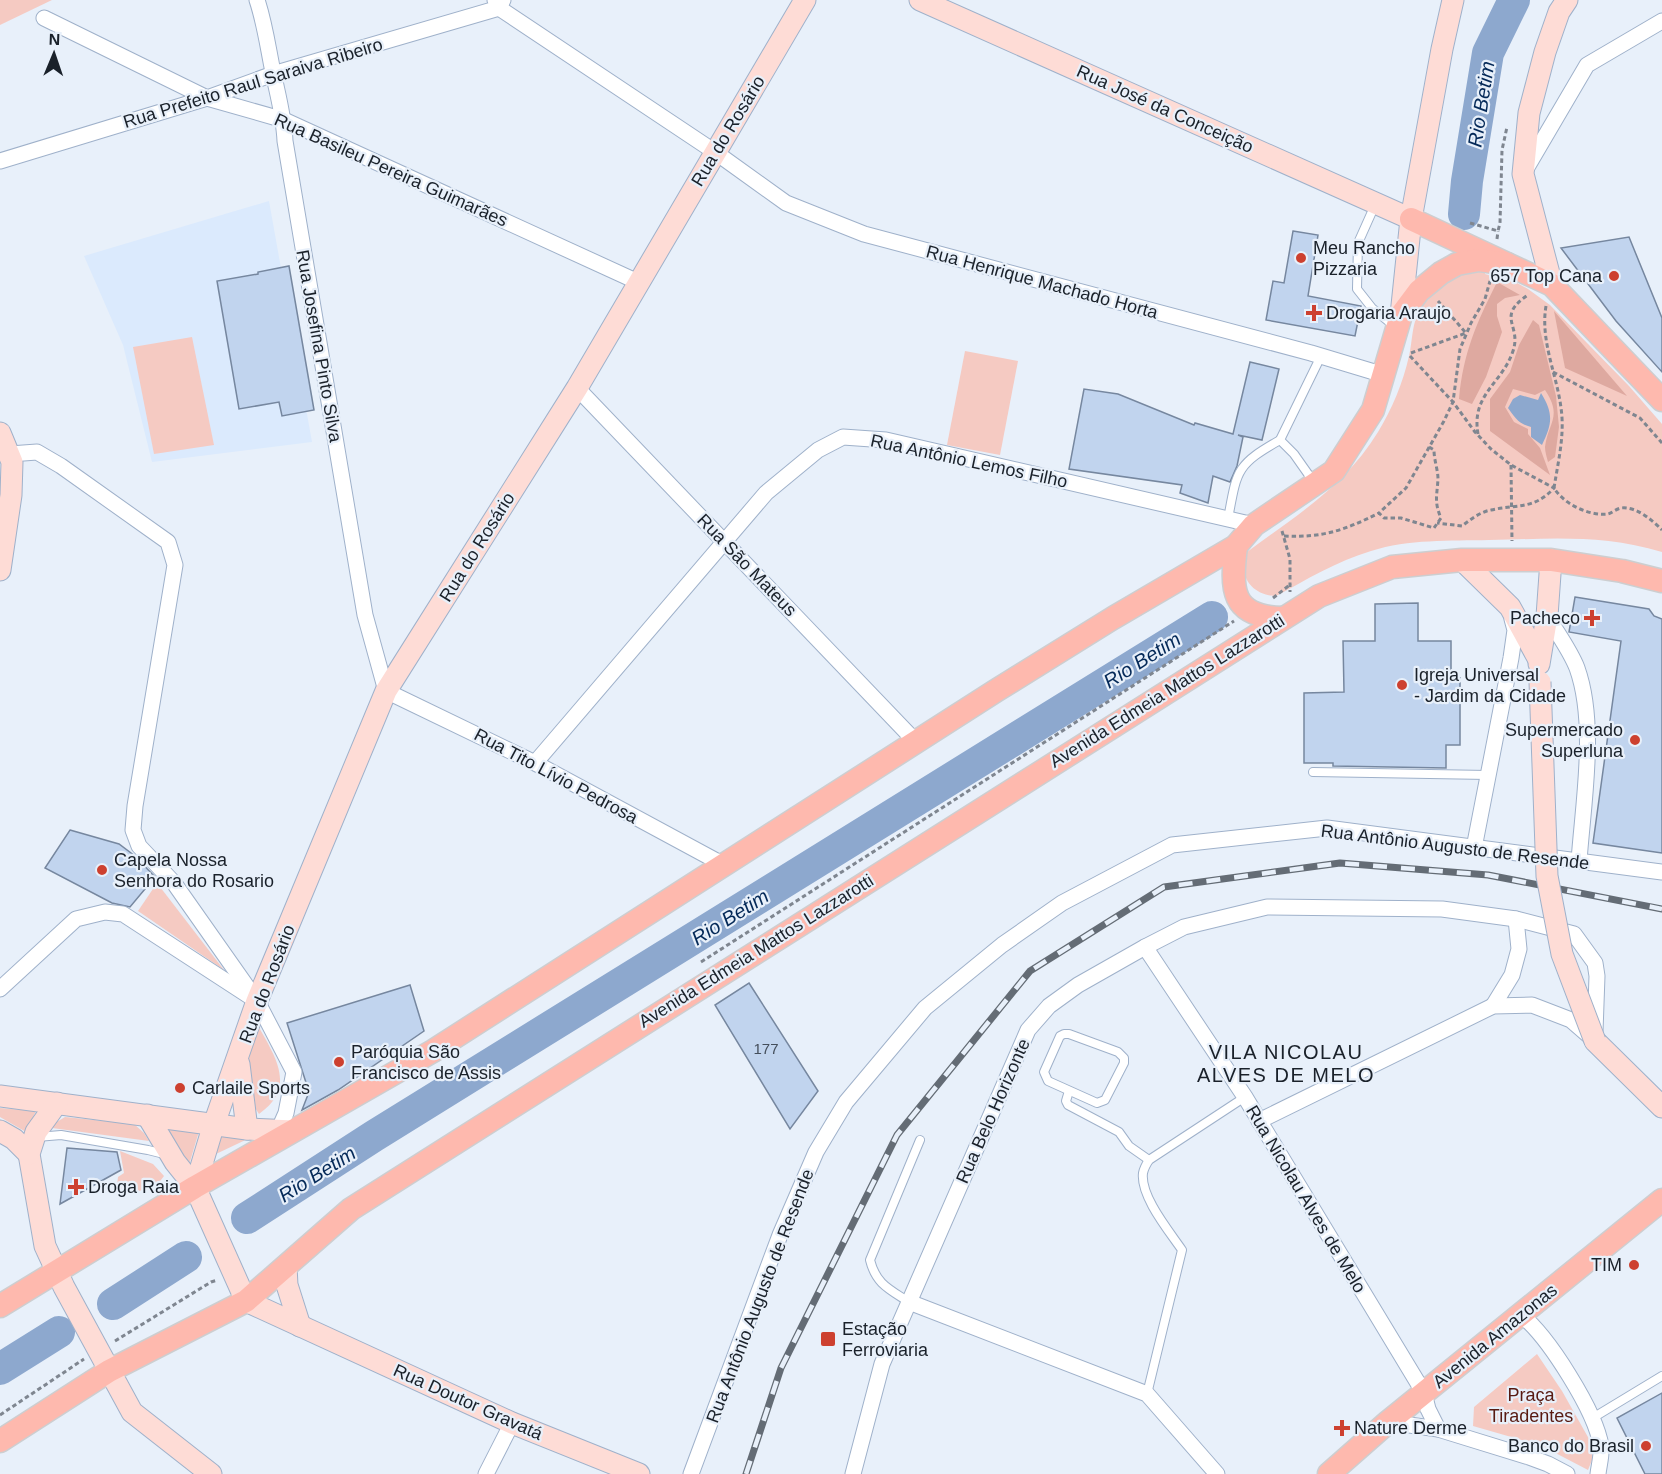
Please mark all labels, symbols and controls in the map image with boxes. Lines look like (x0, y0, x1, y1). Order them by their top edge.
north arrow (24, 24, 84, 84)
text: N (48, 31, 61, 48)
street label: Rua Prefeito Raul Saraiva Ribeiro (121, 34, 385, 132)
water label: Rio Betim (1463, 59, 1499, 149)
street label: Rua José da Conceição (1074, 61, 1256, 157)
street label: Rua do Rosário (687, 72, 769, 190)
street label: Rua Basileu Pereira Guimarães (271, 109, 511, 231)
place label: Meu Rancho Pizzaria (1313, 238, 1415, 279)
street label: Rua Henrique Machado Horta (924, 241, 1161, 323)
street label: Rua Josefina Pinto Silva (292, 248, 346, 445)
marker: Meu Rancho Pizzaria (1294, 251, 1308, 265)
place label: 657 Top Cana (1490, 266, 1603, 286)
marker: 657 Top Cana (1607, 269, 1621, 283)
place label: Drogaria Araujo (1326, 303, 1451, 323)
marker: Drogaria Araujo (1307, 306, 1321, 320)
street label: Rua Antônio Lemos Filho (869, 430, 1069, 492)
street label: Rua do Rosário (435, 489, 519, 605)
street label: Rua São Mateus (693, 510, 801, 620)
place label: Pacheco (1510, 608, 1580, 628)
street label: Avenida Edmeia Mattos Lazzarotti (1046, 610, 1288, 772)
marker: Pacheco (1585, 611, 1599, 625)
water label: Rio Betim (1099, 628, 1185, 692)
place label: Igreja Universal - Jardim da Cidade (1414, 665, 1566, 706)
marker: Igreja Universal - Jardim da Cidade (1395, 678, 1409, 692)
place label: Supermercado Superluna (1505, 720, 1624, 761)
street label: Rua Tito Lívio Pedrosa (471, 724, 642, 828)
marker: Supermercado Superluna (1628, 733, 1642, 747)
street label: Rua Antônio Augusto de Resende (1320, 821, 1590, 873)
place label: Capela Nossa Senhora do Rosario (114, 850, 274, 891)
marker: Capela Nossa Senhora do Rosario (95, 863, 109, 877)
street label: Avenida Edmeia Mattos Lazzarotti (635, 870, 877, 1032)
water label: Rio Betim (687, 885, 773, 949)
street label: Rua do Rosário (235, 922, 299, 1046)
street label: Rua Belo Horizonte (952, 1036, 1034, 1186)
house number: 177 (753, 1040, 779, 1057)
district label: VILA NICOLAU ALVES DE MELO (1197, 1041, 1375, 1086)
place label: Paróquia São Francisco de Assis (351, 1042, 501, 1083)
marker: Paróquia São Francisco de Assis (332, 1055, 346, 1069)
place label: Carlaile Sports (192, 1078, 310, 1098)
marker: Carlaile Sports (173, 1081, 187, 1095)
street label: Rua Nicolau Alves de Melo (1242, 1102, 1370, 1296)
water label: Rio Betim (274, 1142, 360, 1206)
street label: Rua Antônio Augusto de Resende (702, 1166, 818, 1426)
place label: Droga Raia (88, 1177, 180, 1197)
marker: Droga Raia (69, 1180, 83, 1194)
place label: TIM (1591, 1255, 1622, 1275)
marker: TIM (1627, 1258, 1641, 1272)
street label: Avenida Amazonas (1429, 1280, 1561, 1392)
place label: Estação Ferroviaria (842, 1319, 929, 1360)
marker: Estação Ferroviaria (819, 1330, 837, 1348)
street label: Rua Doutor Gravatá (390, 1360, 547, 1444)
park label: Praça Tiradentes (1489, 1385, 1573, 1426)
place label: Nature Derme (1354, 1418, 1467, 1438)
marker: Nature Derme (1335, 1421, 1349, 1435)
place label: Banco do Brasil (1508, 1436, 1634, 1456)
marker: Banco do Brasil (1639, 1439, 1653, 1453)

